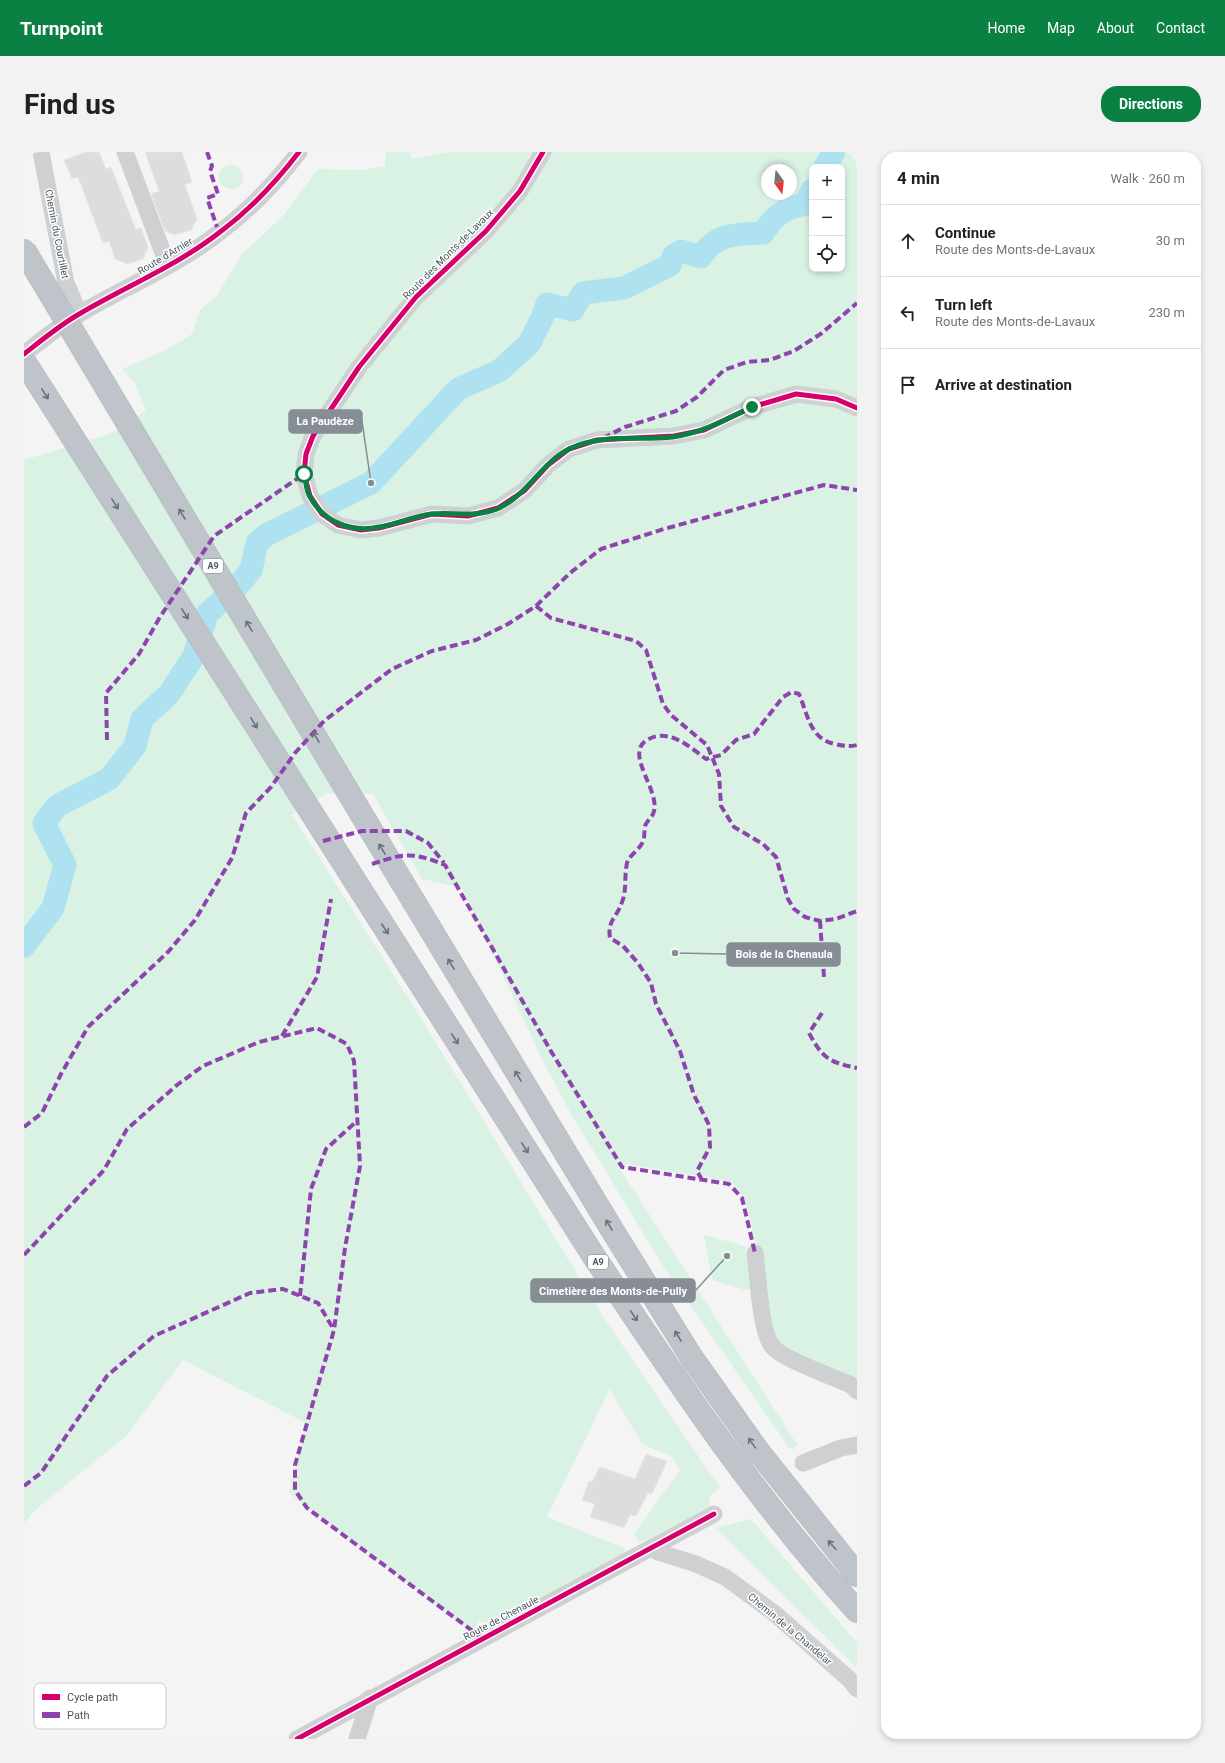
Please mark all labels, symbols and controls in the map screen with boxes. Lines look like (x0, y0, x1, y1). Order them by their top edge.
text: Turnpoint (20, 17, 103, 40)
text: Home (987, 20, 1025, 36)
text: Map (1047, 20, 1075, 36)
text: About (1097, 20, 1134, 36)
text: Contact (1156, 20, 1205, 36)
button: Directions (1101, 86, 1201, 122)
text: Find us (24, 88, 115, 121)
north arrow (761, 164, 797, 200)
map controls (809, 164, 845, 272)
button: + (809, 164, 845, 200)
text: 4 min (897, 168, 940, 188)
text: Walk · 260 m (1110, 171, 1185, 186)
street label: Chemin du Courtillet (43, 188, 71, 280)
button: − (809, 200, 845, 236)
street label: Route des Monts-de-Lavaux (401, 206, 496, 301)
text: Continue (935, 224, 996, 242)
icon: ahead (897, 230, 919, 252)
text: 30 m (1156, 233, 1185, 248)
street label: Route d'Arnier (136, 235, 195, 277)
button: locate (809, 236, 845, 272)
text: Route des Monts-de-Lavaux (935, 242, 1095, 257)
text: Turn left (935, 296, 992, 314)
icon: left (897, 302, 919, 324)
text: 230 m (1148, 305, 1185, 320)
text: Route des Monts-de-Lavaux (935, 314, 1095, 329)
icon: arrive (897, 374, 919, 396)
text: Arrive at destination (935, 376, 1072, 394)
one-way arrow (41, 388, 49, 399)
route end (743, 398, 761, 416)
callout: La Paudèze (289, 410, 362, 433)
text: La Paudèze (296, 415, 354, 428)
route start (295, 465, 313, 483)
one-way arrow (111, 498, 119, 510)
one-way arrow (178, 508, 186, 520)
road number: A9 (203, 559, 223, 573)
one-way arrow (180, 608, 189, 619)
one-way arrow (244, 620, 252, 632)
one-way arrow (251, 717, 259, 729)
one-way arrow (311, 731, 319, 743)
one-way arrow (378, 843, 386, 855)
one-way arrow (382, 923, 390, 935)
callout: Bois de la Chenaula (727, 943, 840, 966)
text: Bois de la Chenaula (735, 948, 833, 961)
one-way arrow (447, 958, 455, 970)
one-way arrow (451, 1033, 459, 1044)
one-way arrow (514, 1071, 522, 1082)
one-way arrow (521, 1143, 529, 1154)
one-way arrow (605, 1220, 613, 1231)
road number: A9 (588, 1255, 608, 1269)
callout: Cimetière des Monts-de-Pully (531, 1279, 695, 1302)
text: Cimetière des Monts-de-Pully (539, 1285, 687, 1298)
one-way arrow (630, 1311, 638, 1322)
one-way arrow (674, 1330, 682, 1341)
one-way arrow (748, 1437, 756, 1448)
one-way arrow (827, 1540, 836, 1550)
street label: Chemin de la Chandelar (746, 1591, 834, 1668)
street label: Route de Chenaule (462, 1594, 540, 1642)
legend (34, 1683, 166, 1729)
text: Cycle path (67, 1691, 118, 1704)
text: Path (67, 1709, 90, 1722)

